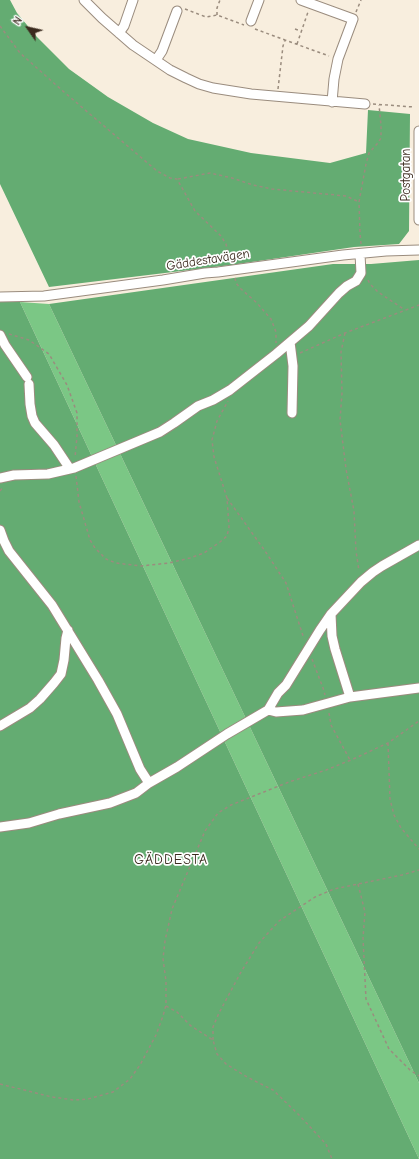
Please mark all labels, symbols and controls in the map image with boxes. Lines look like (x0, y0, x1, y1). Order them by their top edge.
north arrow (8, 8, 48, 48)
text: N (10, 14, 25, 28)
street label: Postgatan (398, 148, 414, 202)
street label: Gäddestavägen (165, 246, 251, 274)
district label: GÄDDESTA (134, 852, 208, 868)

